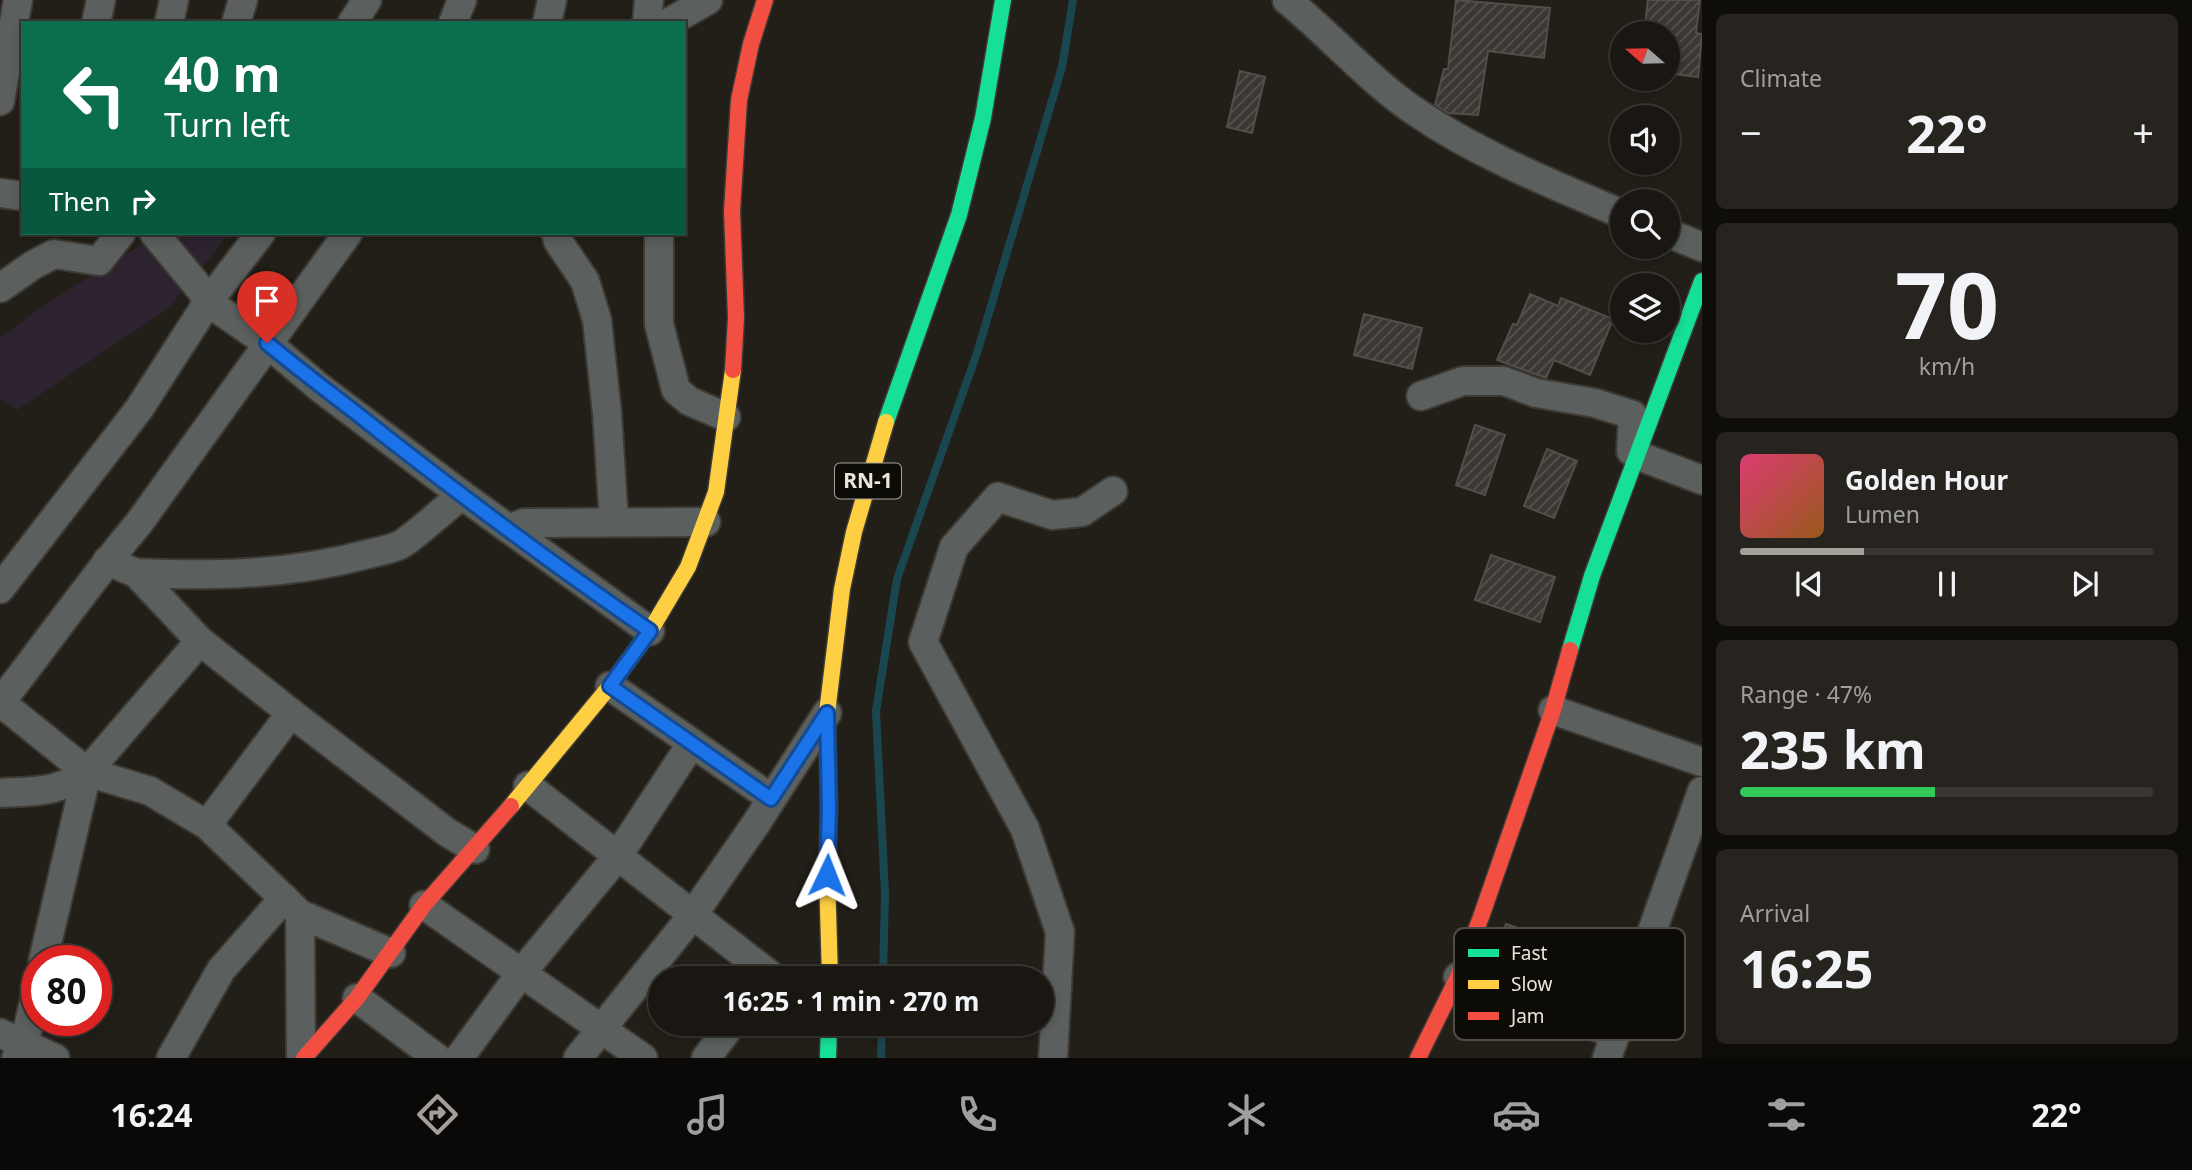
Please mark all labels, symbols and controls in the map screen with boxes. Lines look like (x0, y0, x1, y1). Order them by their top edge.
north arrow (1610, 21, 1680, 91)
map controls (1610, 21, 1680, 343)
text: 40 m (164, 40, 281, 106)
icon: left (49, 49, 140, 140)
text: Climate (1740, 62, 1822, 94)
text: 22° (1906, 97, 1988, 168)
text: Turn left (164, 103, 290, 146)
button: sound (1610, 105, 1680, 175)
text: − (1740, 106, 1762, 158)
text: + (2132, 106, 2154, 158)
icon: right (124, 182, 162, 220)
text: Then (49, 183, 110, 219)
button: search (1610, 189, 1680, 259)
text: 70 (1895, 242, 1999, 366)
pin (237, 271, 297, 343)
button: layers (1610, 273, 1680, 343)
icon: arrive (248, 282, 286, 320)
text: km/h (1919, 350, 1975, 382)
text: Golden Hour (1845, 462, 2008, 498)
road number: RN-1 (835, 463, 901, 498)
text: Lumen (1845, 498, 1920, 530)
icon: previous (1790, 565, 1828, 603)
icon: pause (1928, 565, 1966, 603)
icon: next (2066, 565, 2104, 603)
text: Range · 47% (1740, 678, 1872, 710)
text: 235 km (1740, 713, 1926, 784)
position arrow (790, 838, 864, 912)
text: Arrival (1740, 897, 1810, 929)
legend (1454, 928, 1685, 1040)
text: 16:25 (1740, 932, 1874, 1003)
text: Fast (1511, 940, 1548, 966)
speed limit sign: 80 (21, 945, 112, 1036)
text: Slow (1511, 971, 1552, 997)
text: 16:25 · 1 min · 270 m (723, 983, 979, 1019)
text: Jam (1509, 1003, 1545, 1029)
icon: directions (413, 1090, 462, 1139)
icon: music (683, 1090, 732, 1139)
icon: phone (953, 1090, 1002, 1139)
icon: climate (1222, 1090, 1271, 1139)
icon: car (1492, 1090, 1541, 1139)
icon: filters (1762, 1090, 1811, 1139)
text: 16:24 (110, 1093, 193, 1136)
text: 22° (2031, 1093, 2082, 1136)

